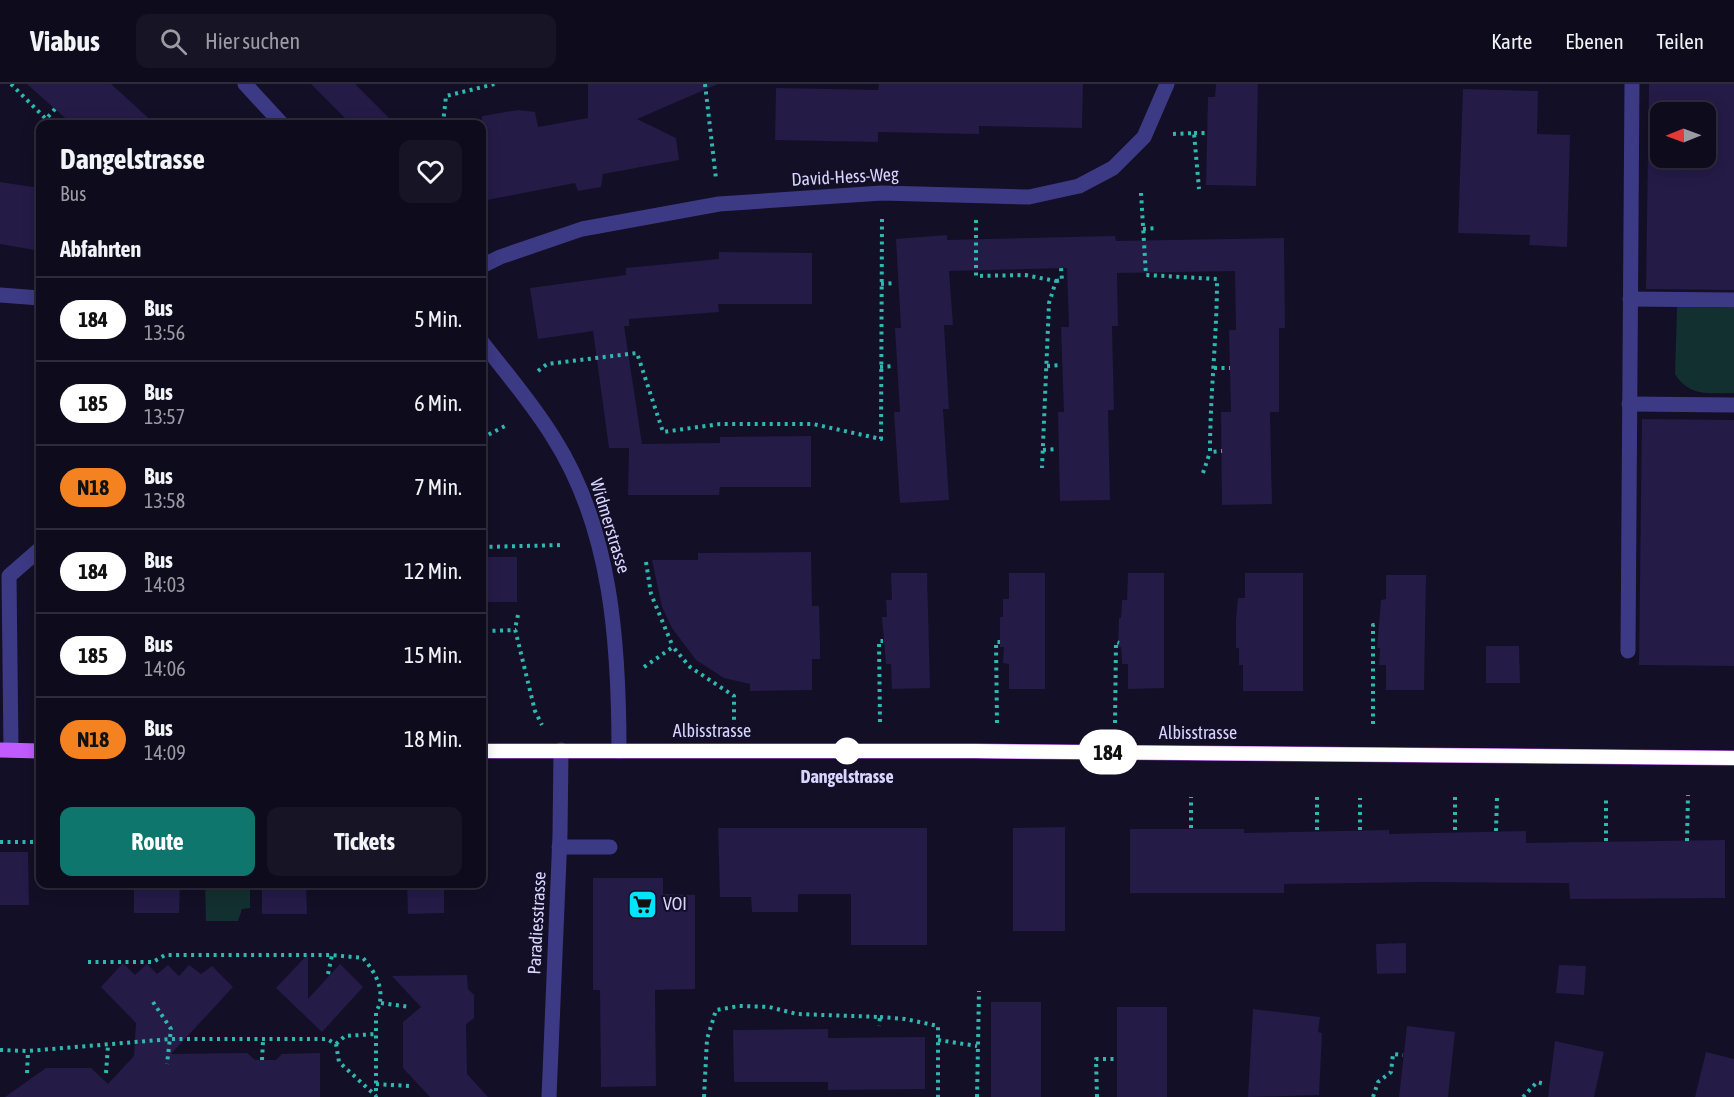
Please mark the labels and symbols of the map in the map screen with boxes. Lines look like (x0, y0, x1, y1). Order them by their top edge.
north arrow (1650, 102, 1716, 168)
street label: David-Hess-Weg (791, 163, 899, 190)
street label: Widmerstrasse (586, 476, 635, 576)
street label: Albisstrasse (673, 720, 751, 741)
street label: Albisstrasse (1159, 722, 1237, 743)
line badge: 184 (1074, 732, 1142, 772)
marker: Dangelstrasse (834, 738, 860, 764)
place label: Dangelstrasse (800, 766, 894, 787)
street label: Paradiesstrasse (523, 871, 550, 975)
supermarket icon: VOI (626, 888, 658, 920)
place label: VOI (663, 893, 687, 914)

